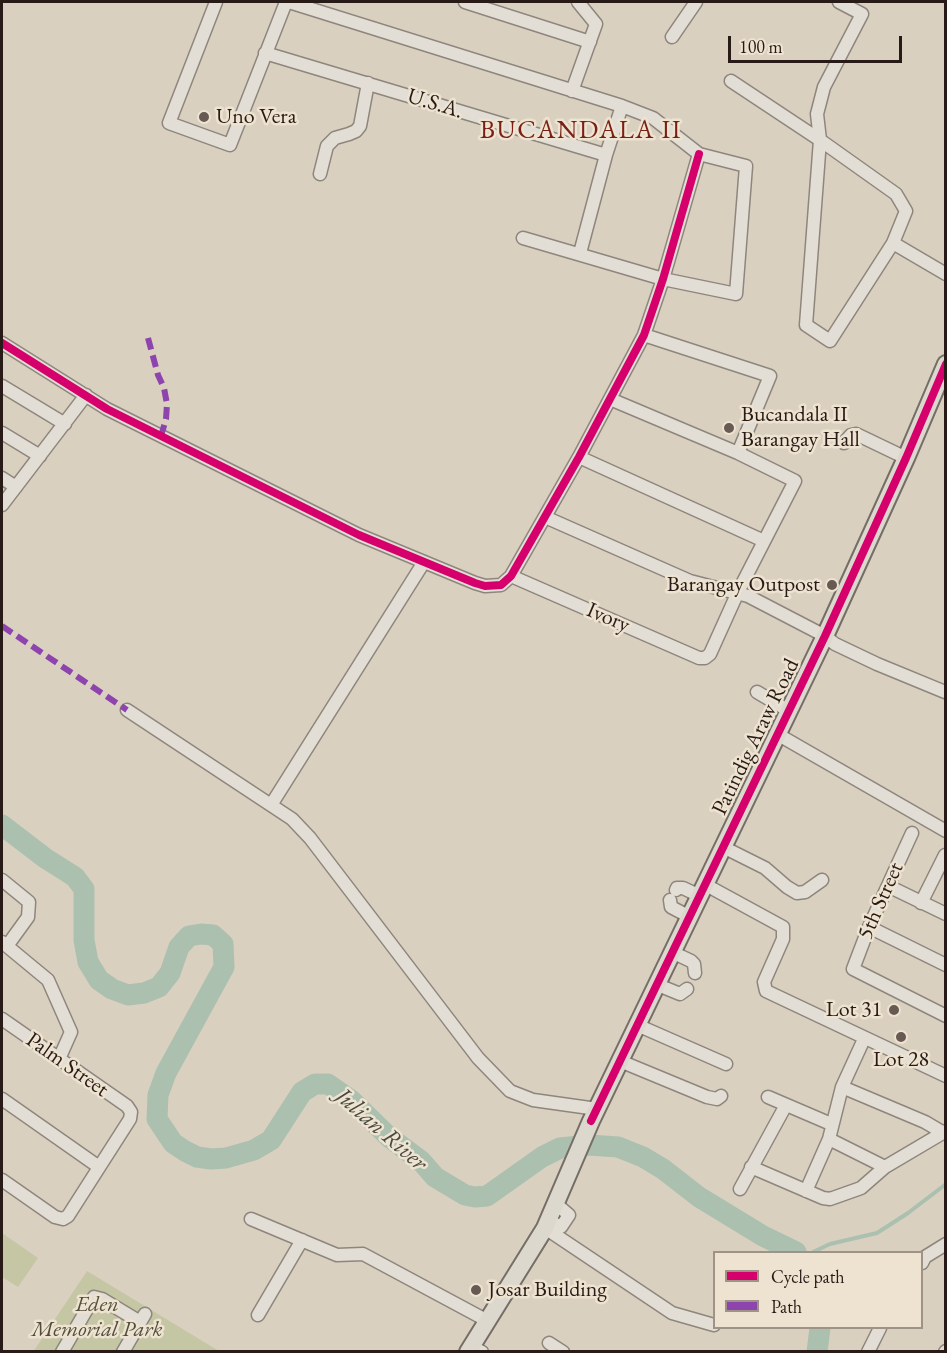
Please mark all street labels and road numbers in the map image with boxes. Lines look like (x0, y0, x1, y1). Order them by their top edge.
street label: U.S.A. (404, 83, 466, 125)
street label: Ivory (582, 597, 634, 639)
street label: Patindig Araw Road (707, 655, 805, 819)
street label: 5th Street (852, 858, 910, 944)
street label: Palm Street (21, 1027, 113, 1103)

